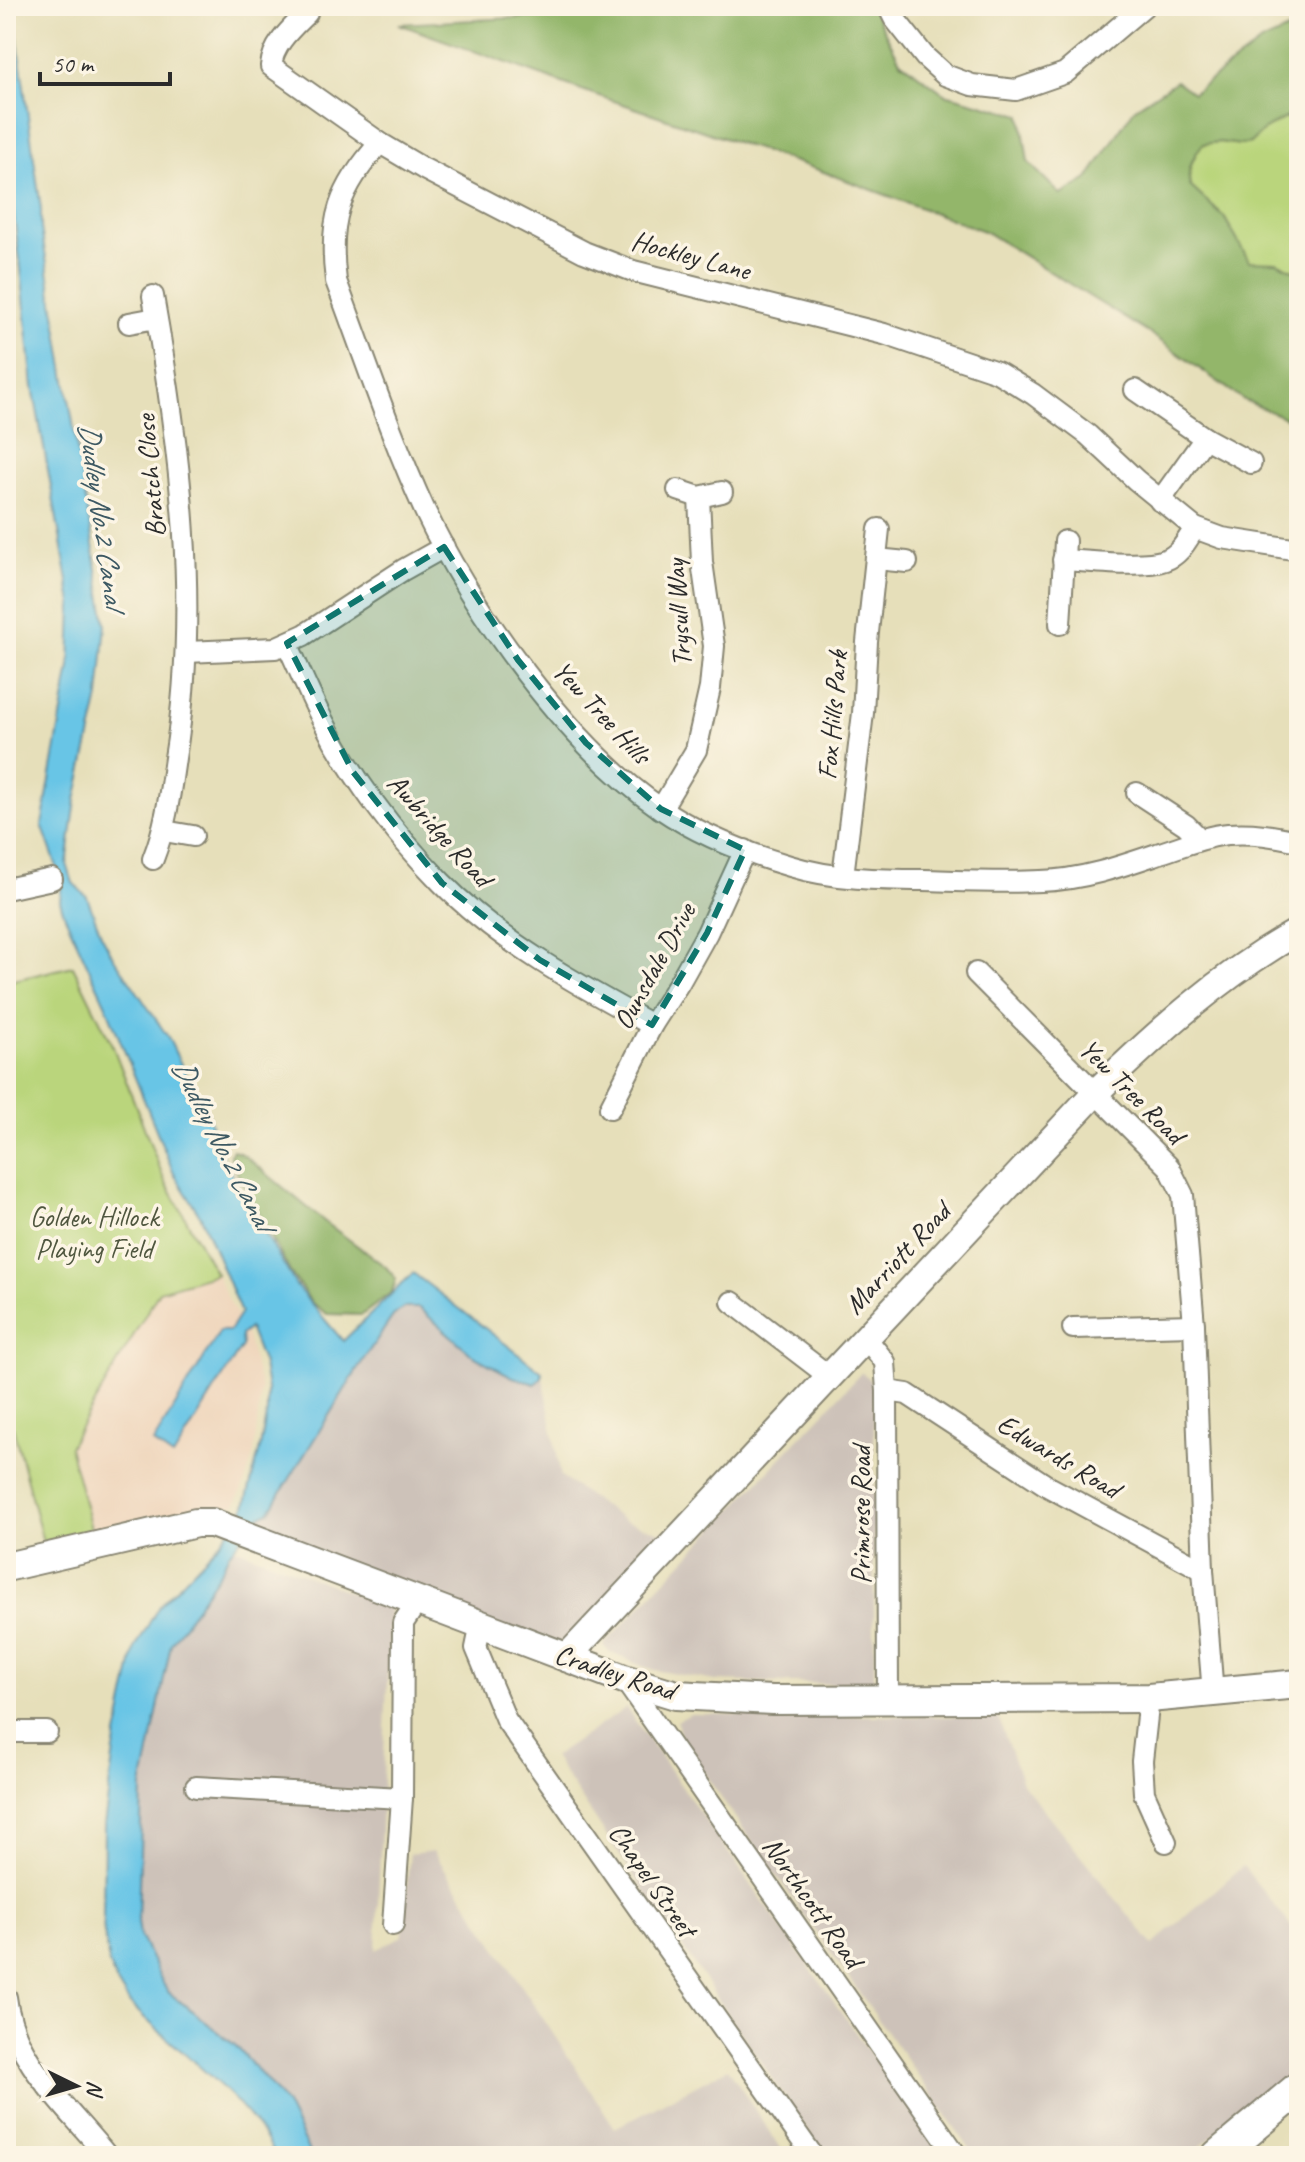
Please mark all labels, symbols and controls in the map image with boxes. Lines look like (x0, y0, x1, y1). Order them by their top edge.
scale bar (40, 36, 170, 86)
text: 50 m (52, 49, 95, 79)
street label: Hockley Lane (628, 222, 756, 288)
street label: Bratch Close (127, 411, 173, 539)
water label: Dudley No.2 Canal (70, 420, 135, 619)
street label: Trysull Way (657, 556, 699, 668)
street label: Fox Hills Park (809, 647, 855, 781)
street label: Yew Tree Hills (545, 653, 661, 773)
street label: Awbridge Road (380, 766, 503, 897)
street label: Ounsdale Drive (605, 895, 704, 1035)
street label: Yew Tree Road (1072, 1031, 1195, 1154)
water label: Dudley No.2 Canal (164, 1053, 287, 1244)
street label: Marriott Road (837, 1192, 960, 1321)
park label: Golden Hillock Playing Field (30, 1199, 161, 1266)
street label: Edwards Road (991, 1406, 1130, 1508)
street label: Primrose Road (843, 1442, 878, 1584)
street label: Cradley Road (550, 1636, 683, 1709)
street label: Chapel Street (601, 1816, 707, 1947)
street label: Northcott Road (755, 1830, 873, 1977)
north arrow (36, 2046, 116, 2126)
text: N (80, 2080, 109, 2099)

